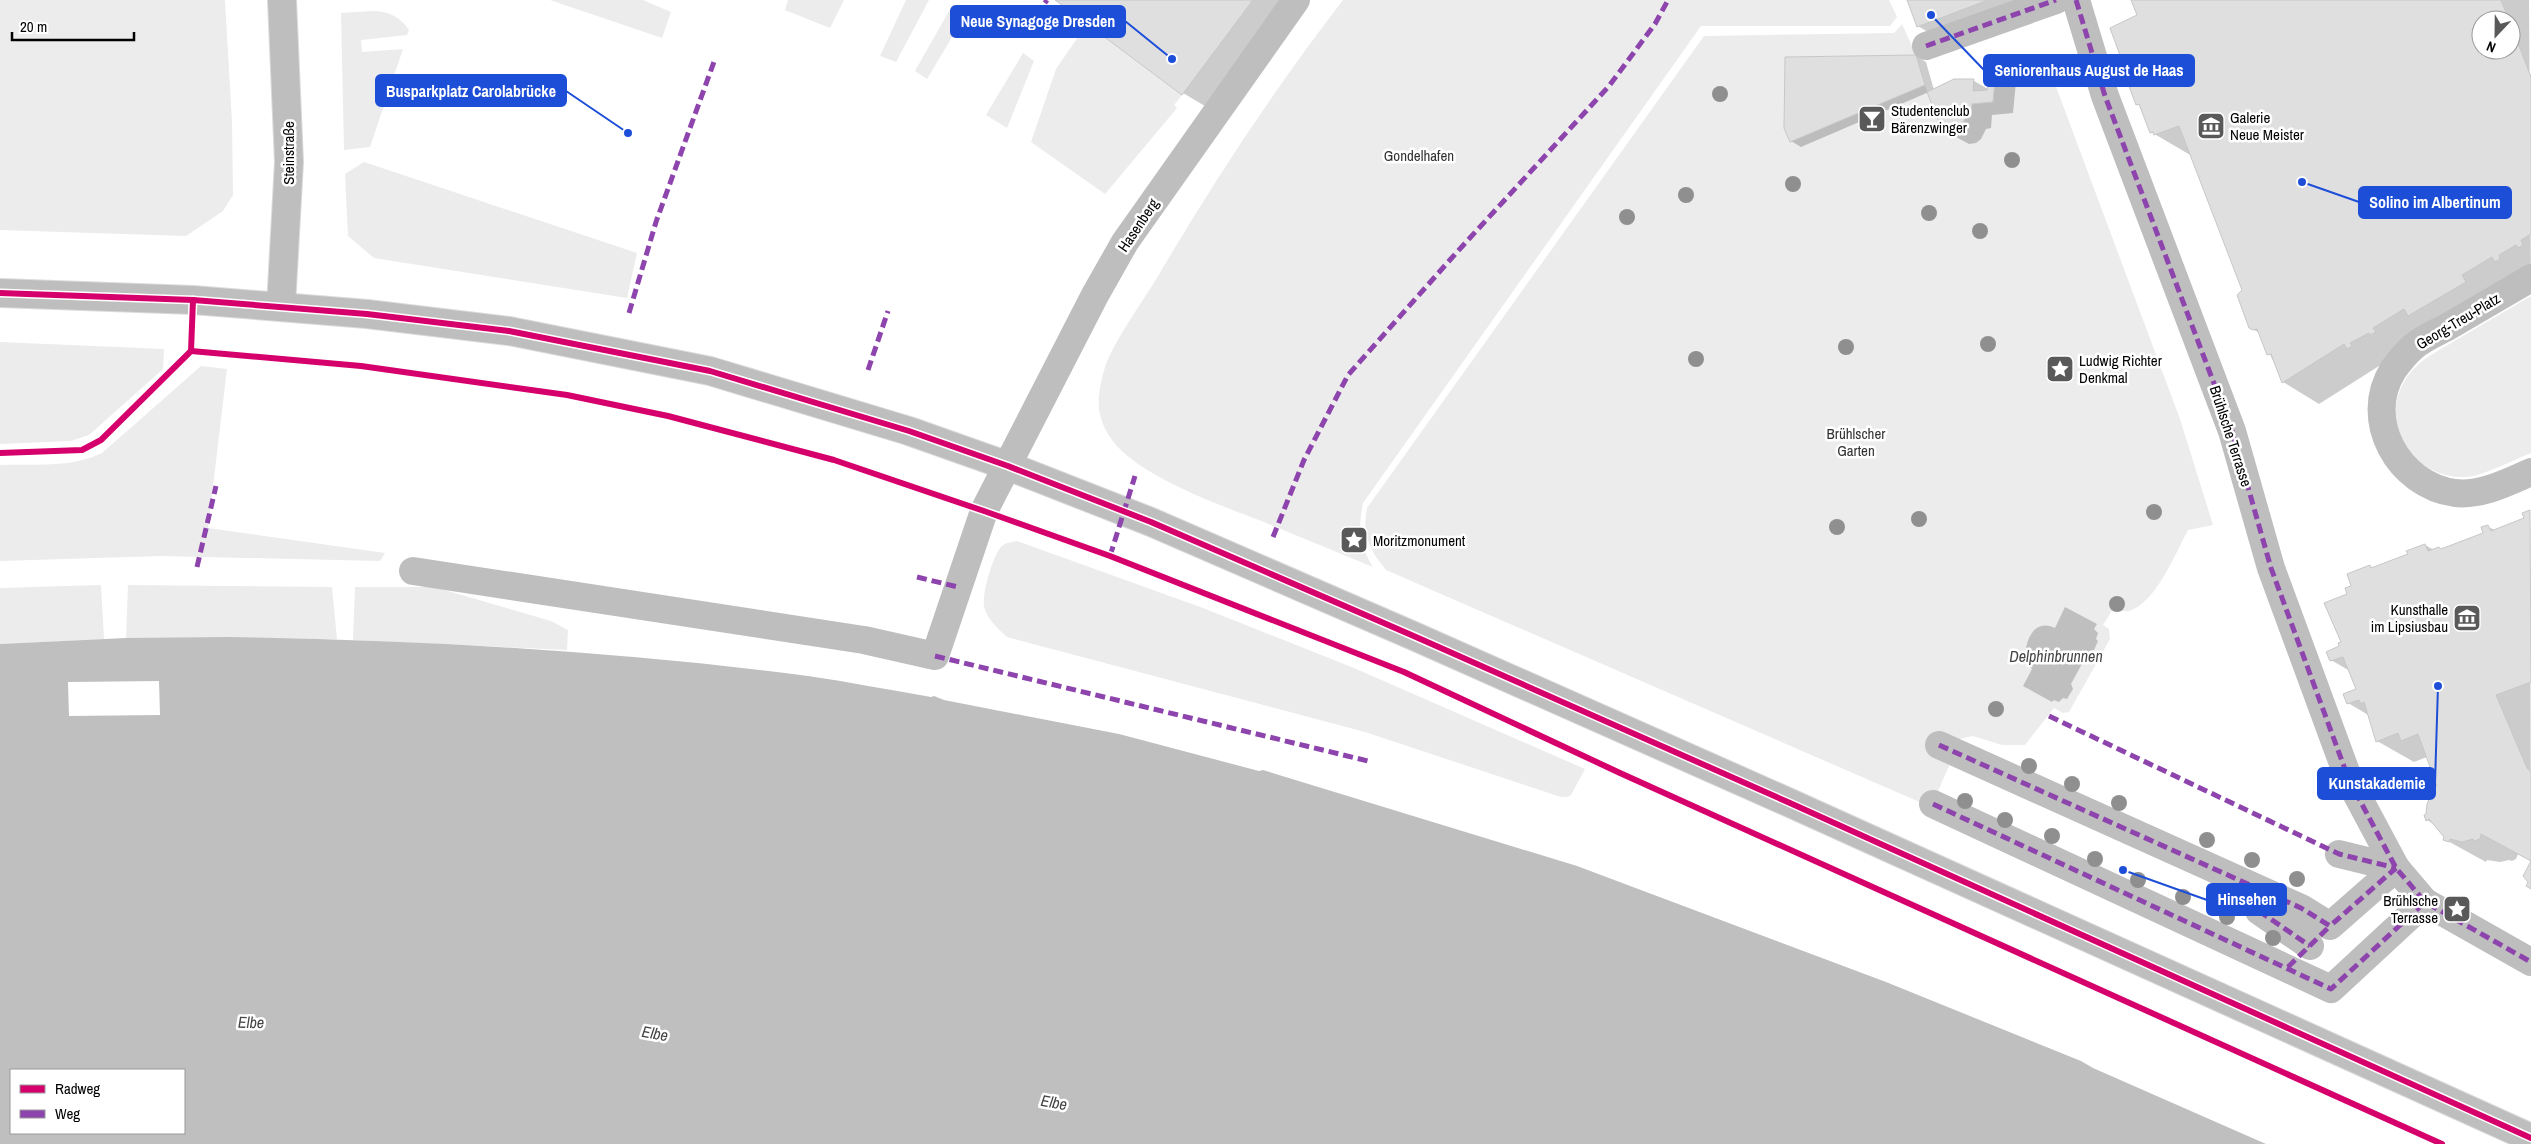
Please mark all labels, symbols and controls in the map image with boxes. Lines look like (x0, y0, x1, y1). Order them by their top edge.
callout: Neue Synagoge Dresden (951, 6, 1125, 37)
scale bar (12, 10, 135, 42)
text: Neue Synagoge Dresden (961, 10, 1115, 32)
north arrow (2471, 10, 2521, 60)
text: 20 m (20, 16, 47, 37)
text: N (2484, 37, 2498, 57)
callout: Seniorenhaus August de Haas (1984, 55, 2194, 86)
text: Seniorenhaus August de Haas (1994, 59, 2184, 81)
callout: Busparkplatz Carolabrücke (376, 75, 566, 106)
text: Busparkplatz Carolabrücke (386, 80, 556, 102)
place label: Studentenclub Bärenzwinger (1891, 100, 1970, 138)
bar icon: Studentenclub Bärenzwinger (1857, 104, 1887, 134)
place label: Galerie Neue Meister (2230, 107, 2304, 145)
museum icon: Galerie Neue Meister (2196, 111, 2226, 141)
street label: Steinstraße (278, 121, 299, 185)
park label: Gondelhafen (1384, 145, 1454, 166)
callout: Solino im Albertinum (2359, 187, 2511, 218)
text: Solino im Albertinum (2369, 191, 2501, 213)
street label: Hasenberg (1112, 194, 1164, 256)
street label: Georg-Treu-Platz (2412, 288, 2504, 354)
place label: Ludwig Richter Denkmal (2079, 350, 2162, 388)
place icon: Ludwig Richter Denkmal (2045, 354, 2075, 384)
street label: Brühlsche Terrasse (2205, 383, 2257, 489)
park label: Brühlscher Garten (1827, 423, 1885, 461)
place icon: Moritzmonument (1339, 525, 1369, 555)
place label: Moritzmonument (1373, 530, 1466, 551)
place label: Kunsthalle im Lipsiusbau (2371, 599, 2448, 637)
museum icon: Kunsthalle im Lipsiusbau (2452, 603, 2482, 633)
water label: Delphinbrunnen (2009, 645, 2103, 667)
callout: Kunstakademie (2318, 768, 2435, 799)
text: Kunstakademie (2329, 772, 2425, 794)
callout: Hinsehen (2207, 884, 2286, 915)
text: Hinsehen (2217, 888, 2277, 910)
place label: Brühlsche Terrasse (2383, 890, 2438, 928)
place icon: Brühlsche Terrasse (2442, 894, 2472, 924)
water label: Elbe (238, 1011, 264, 1033)
water label: Elbe (640, 1020, 670, 1046)
legend (10, 1069, 185, 1134)
text: Radweg (55, 1078, 100, 1099)
water label: Elbe (1039, 1089, 1069, 1115)
text: Weg (55, 1103, 80, 1124)

